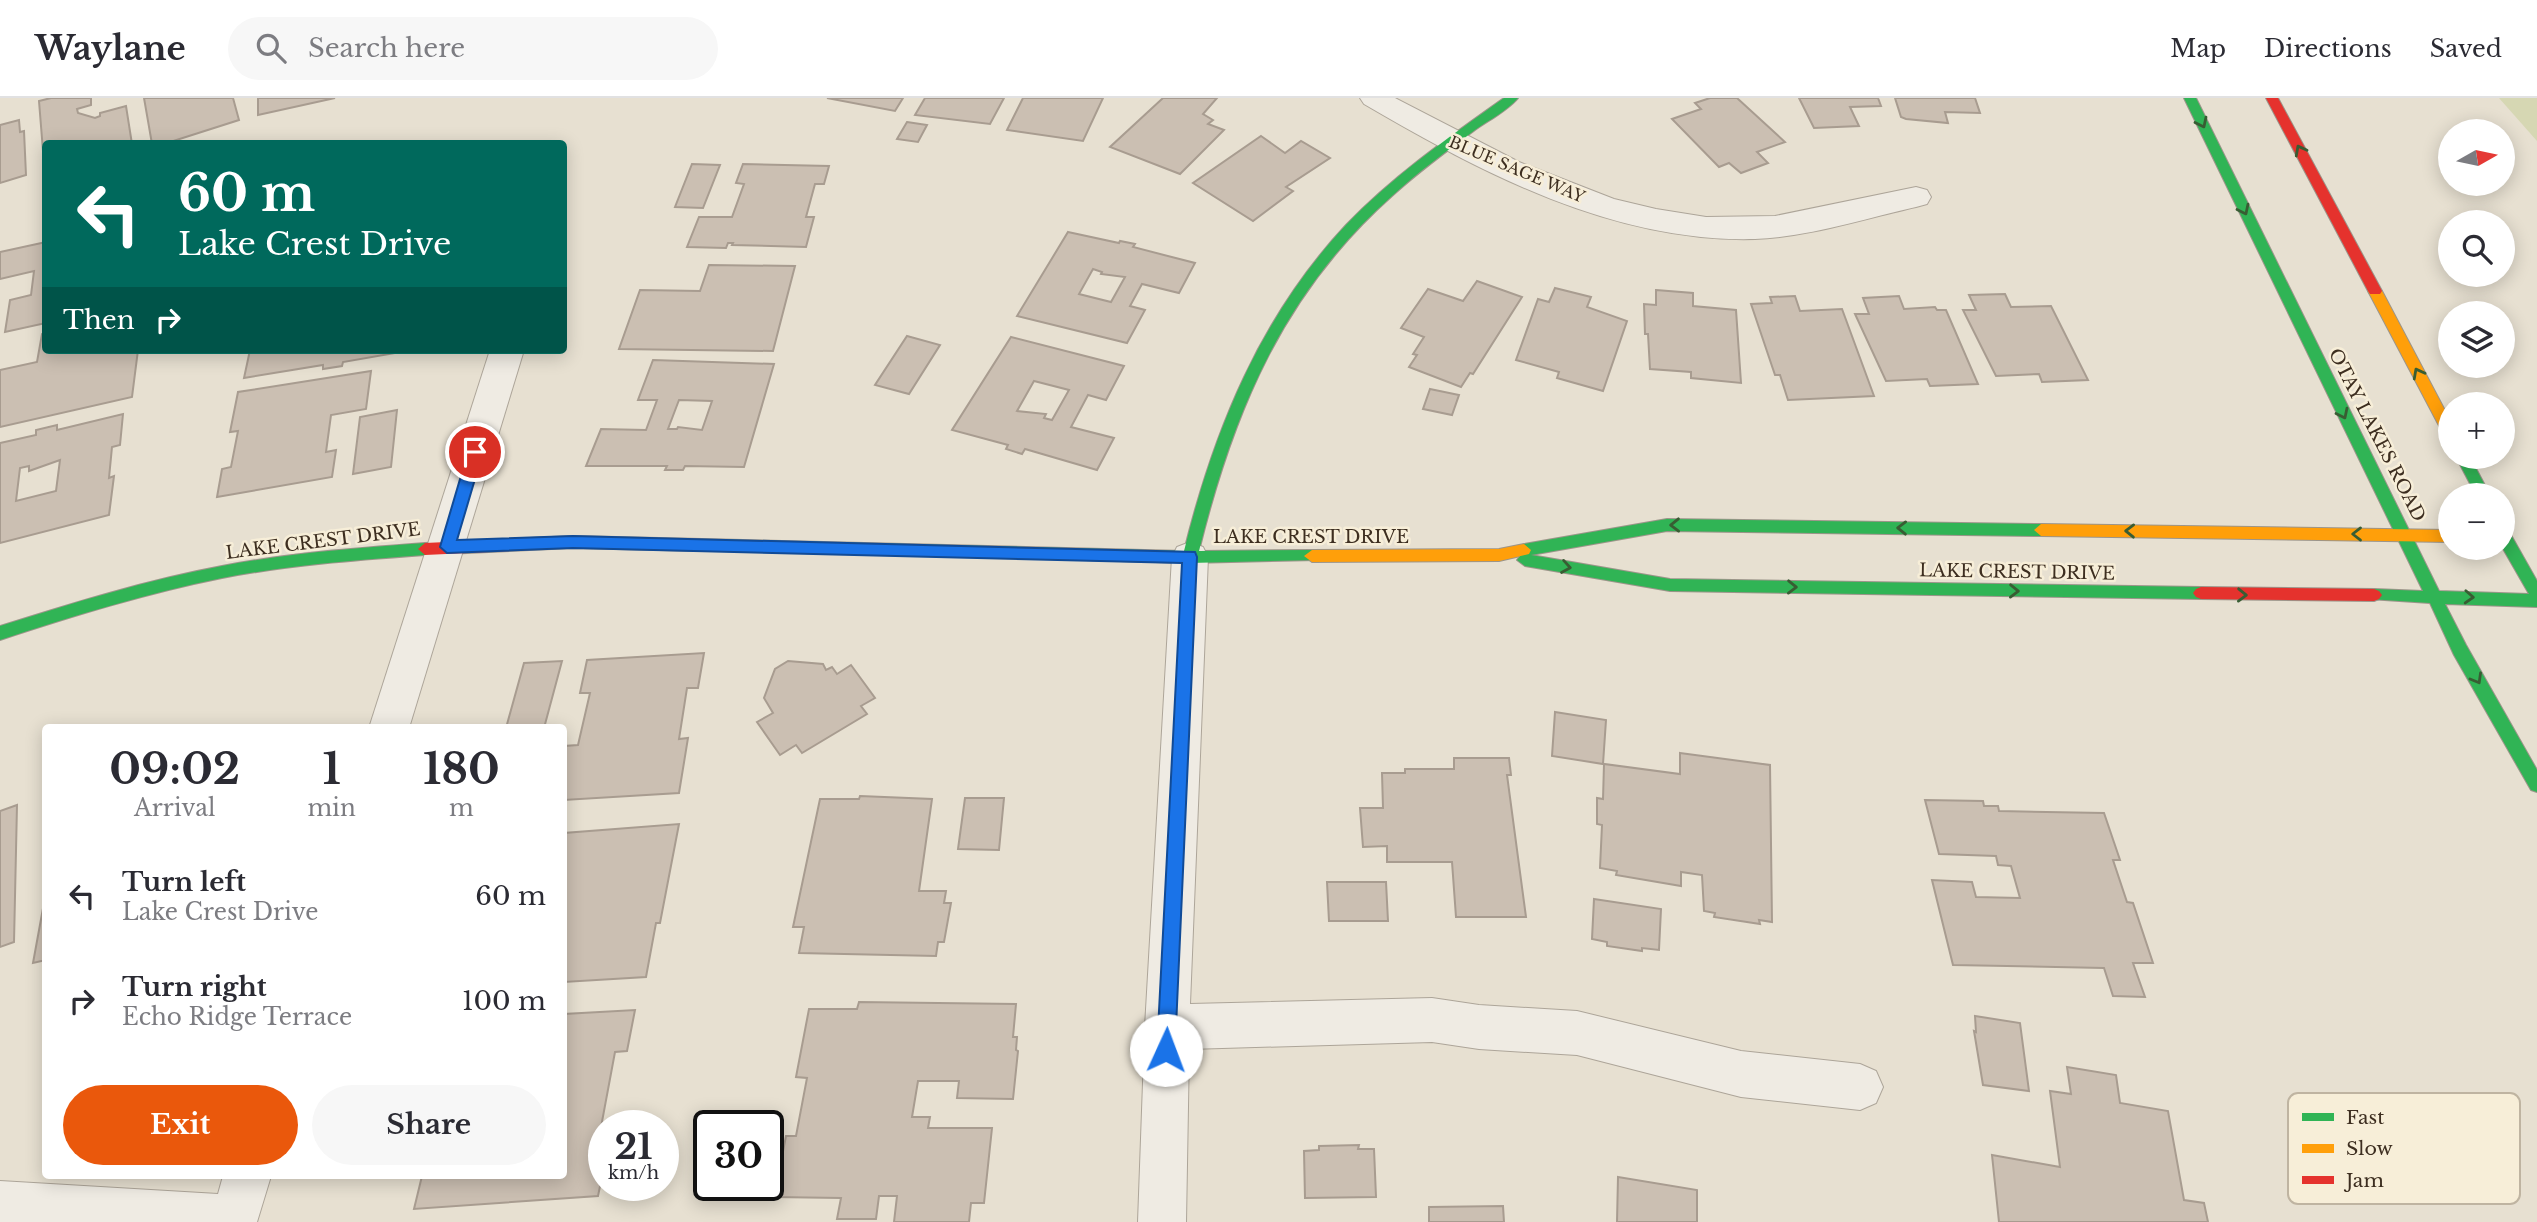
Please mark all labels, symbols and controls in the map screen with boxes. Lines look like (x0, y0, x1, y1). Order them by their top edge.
search box (228, 17, 718, 80)
text: Waylane (35, 28, 186, 69)
icon: search (252, 29, 290, 67)
text: Search here (308, 32, 465, 64)
text: Map (2170, 34, 2226, 63)
text: Directions (2264, 34, 2392, 63)
text: Saved (2430, 34, 2502, 63)
one-way arrow (2194, 116, 2208, 128)
north arrow (2438, 119, 2515, 196)
map controls (2438, 119, 2515, 560)
street label: BLUE SAGE WAY (1446, 131, 1588, 207)
one-way arrow (2295, 145, 2308, 157)
text: 60 m (178, 163, 315, 224)
icon: left (63, 168, 154, 259)
one-way arrow (2236, 203, 2250, 215)
button: search (2438, 210, 2515, 287)
text: Lake Crest Drive (178, 224, 451, 264)
icon: right (149, 301, 187, 339)
button: layers (2438, 301, 2515, 378)
text: Then (63, 304, 135, 336)
street label: OTAY LAKES ROAD (2324, 345, 2430, 525)
one-way arrow (2413, 367, 2426, 380)
button: + (2438, 392, 2515, 469)
one-way arrow (2335, 407, 2349, 420)
pin (445, 422, 505, 482)
icon: arrive (456, 433, 494, 471)
button: − (2438, 483, 2515, 560)
one-way arrow (1669, 517, 1680, 533)
street label: LAKE CREST DRIVE (224, 518, 422, 564)
one-way arrow (1897, 520, 1907, 536)
one-way arrow (2124, 523, 2135, 539)
street label: LAKE CREST DRIVE (1213, 526, 1409, 548)
one-way arrow (2352, 526, 2362, 542)
one-way arrow (1560, 559, 1572, 574)
street label: LAKE CREST DRIVE (1919, 559, 2115, 585)
one-way arrow (1787, 579, 1798, 595)
one-way arrow (2009, 583, 2020, 598)
one-way arrow (2236, 587, 2247, 602)
one-way arrow (2464, 590, 2475, 605)
one-way arrow (2469, 672, 2482, 684)
text: 09:02 (109, 743, 240, 795)
text: 1 (322, 743, 341, 795)
text: 180 (423, 743, 500, 795)
text: Arrival (134, 794, 215, 822)
text: min (307, 794, 356, 822)
text: m (449, 794, 474, 822)
text: Turn left (122, 866, 246, 898)
icon: left (63, 877, 101, 915)
text: 60 m (475, 880, 546, 912)
text: Lake Crest Drive (122, 898, 318, 926)
text: Turn right (122, 971, 267, 1003)
icon: right (63, 982, 101, 1020)
text: 100 m (462, 985, 546, 1017)
text: Echo Ridge Terrace (122, 1003, 352, 1031)
position arrow (1129, 1013, 1203, 1087)
button: Exit (63, 1085, 298, 1165)
button: Share (312, 1085, 546, 1165)
legend (2288, 1093, 2520, 1204)
text: Fast (2346, 1106, 2385, 1129)
speed limit sign: 30 (693, 1110, 784, 1201)
text: 21 (614, 1125, 653, 1168)
text: Slow (2346, 1137, 2393, 1160)
text: km/h (608, 1162, 659, 1184)
text: Jam (2343, 1169, 2384, 1192)

